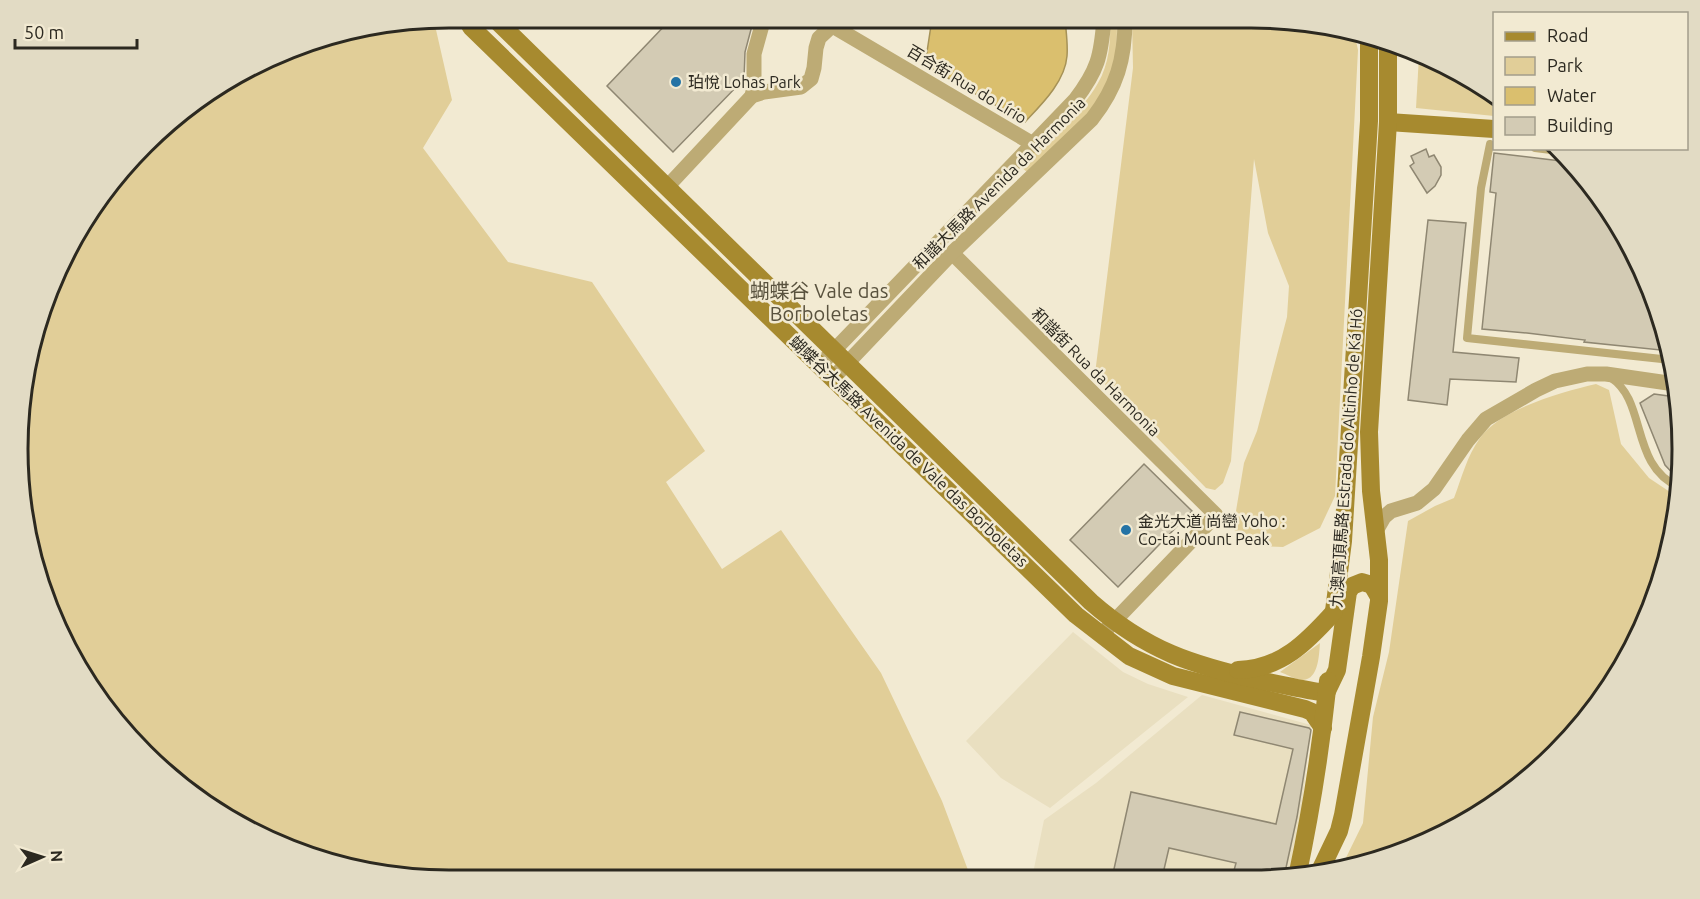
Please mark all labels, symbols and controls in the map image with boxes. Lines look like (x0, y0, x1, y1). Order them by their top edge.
scale bar (15, 12, 136, 50)
legend (1493, 12, 1688, 150)
text: 50 m (24, 22, 64, 42)
text: Road (1547, 25, 1589, 45)
street label: 百合街 Rua do Lírio (904, 41, 1030, 127)
text: Park (1547, 55, 1583, 75)
place label: 珀悅 Lohas Park (688, 73, 801, 91)
marker: 珀悅 Lohas Park (669, 75, 683, 89)
text: Water (1547, 85, 1597, 105)
street label: 和諧大馬路 Avenida da Harmonia (909, 93, 1089, 273)
text: Building (1547, 115, 1613, 135)
district label: 蝴蝶谷 Vale das Borboletas (750, 279, 888, 325)
street label: 和諧街 Rua da Harmonia (1028, 304, 1164, 440)
street label: 九澳高頂馬路 Estrada do Altinho de Ká Hó (1327, 308, 1365, 608)
street label: 蝴蝶谷大馬路 Avenida de Vale das Borboletas (786, 332, 1032, 570)
place label: 金光大道 尚巒 Yoho : Co-tai Mount Peak (1138, 512, 1285, 548)
marker: 金光大道 尚巒 Yoho : Co-tai Mount Peak (1119, 523, 1133, 537)
north arrow (12, 827, 72, 887)
text: N (48, 850, 66, 863)

